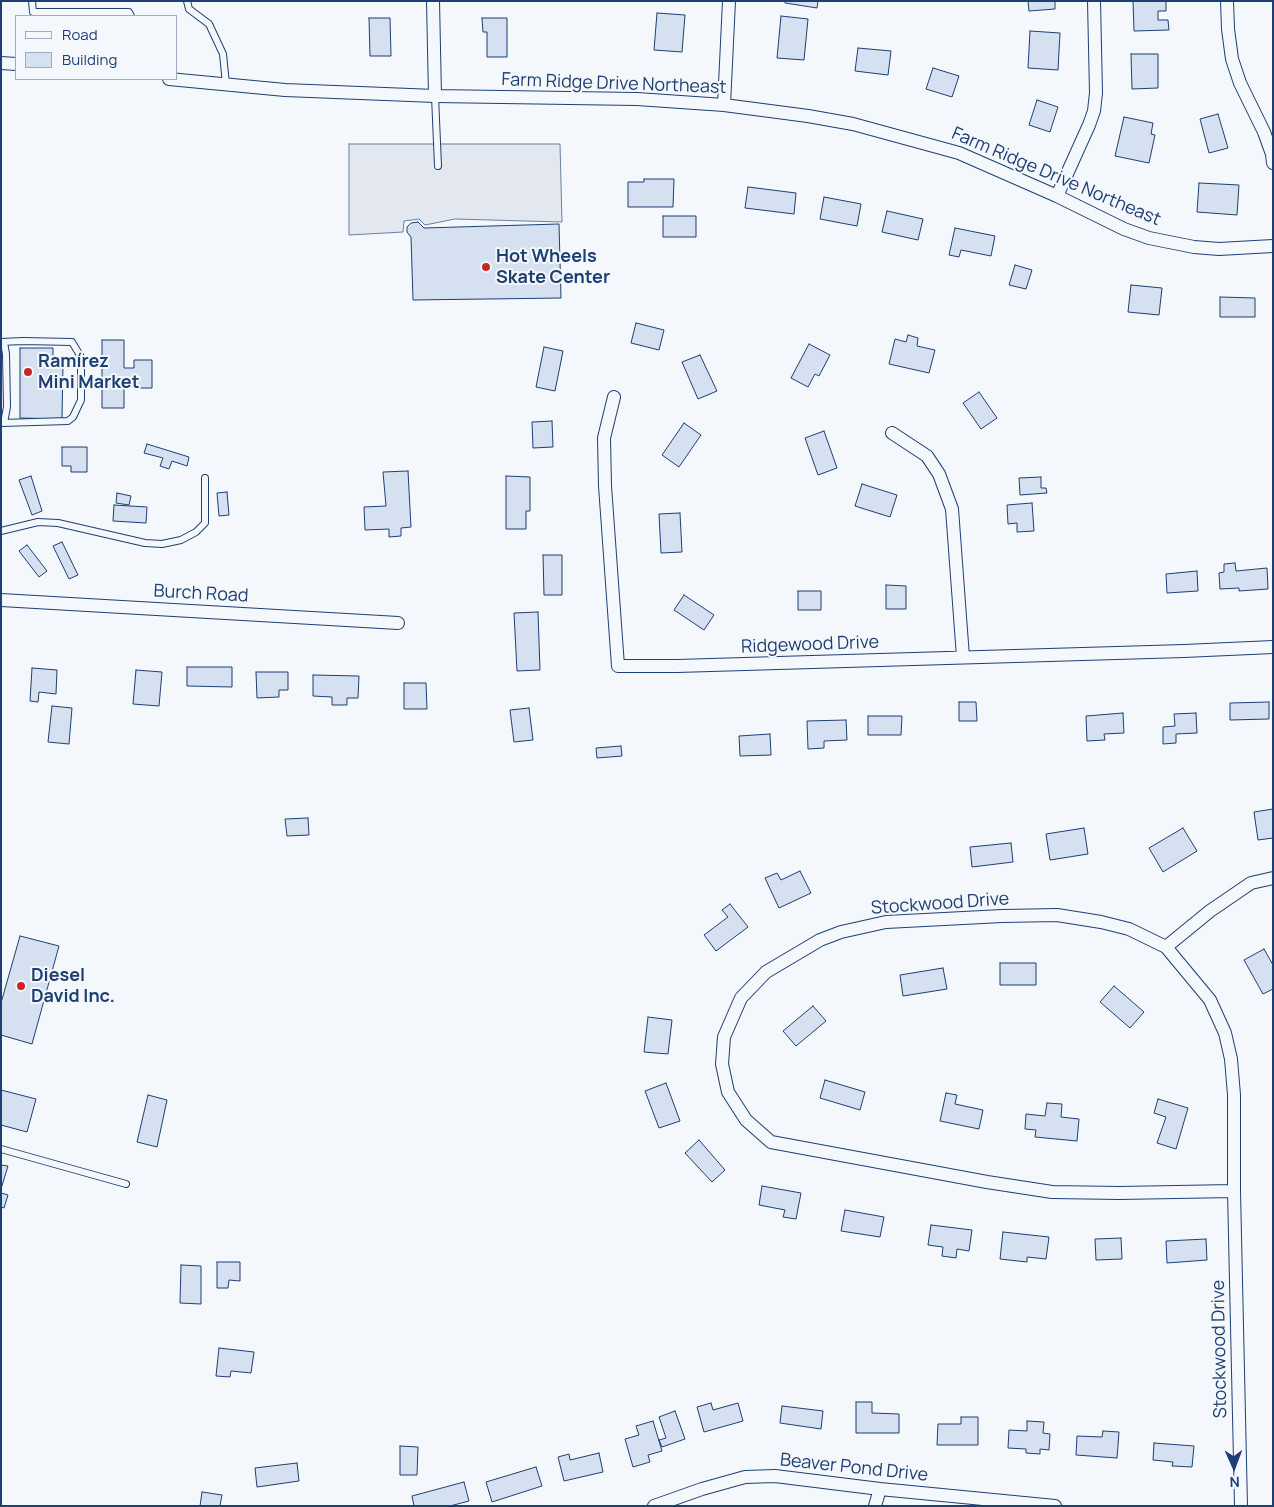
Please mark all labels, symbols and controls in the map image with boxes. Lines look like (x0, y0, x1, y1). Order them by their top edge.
legend (15, 15, 178, 80)
text: Road (62, 24, 98, 45)
text: Building (62, 49, 117, 70)
street label: Farm Ridge Drive Northeast (501, 69, 727, 99)
street label: Farm Ridge Drive Northeast (948, 123, 1164, 231)
place label: Hot Wheels Skate Center (496, 246, 610, 288)
marker: Hot Wheels Skate Center (480, 261, 492, 273)
place label: Ramírez Mini Market (38, 351, 139, 394)
marker: Ramírez Mini Market (22, 366, 34, 378)
street label: Burch Road (153, 581, 249, 607)
street label: Ridgewood Drive (741, 632, 879, 658)
street label: Stockwood Drive (870, 888, 1010, 920)
place label: Diesel David Inc. (31, 965, 115, 1008)
marker: Diesel David Inc. (15, 980, 27, 992)
street label: Stockwood Drive (1208, 1280, 1232, 1418)
north arrow (1209, 1442, 1259, 1492)
street label: Beaver Pond Drive (779, 1449, 929, 1487)
text: N (1229, 1473, 1240, 1492)

